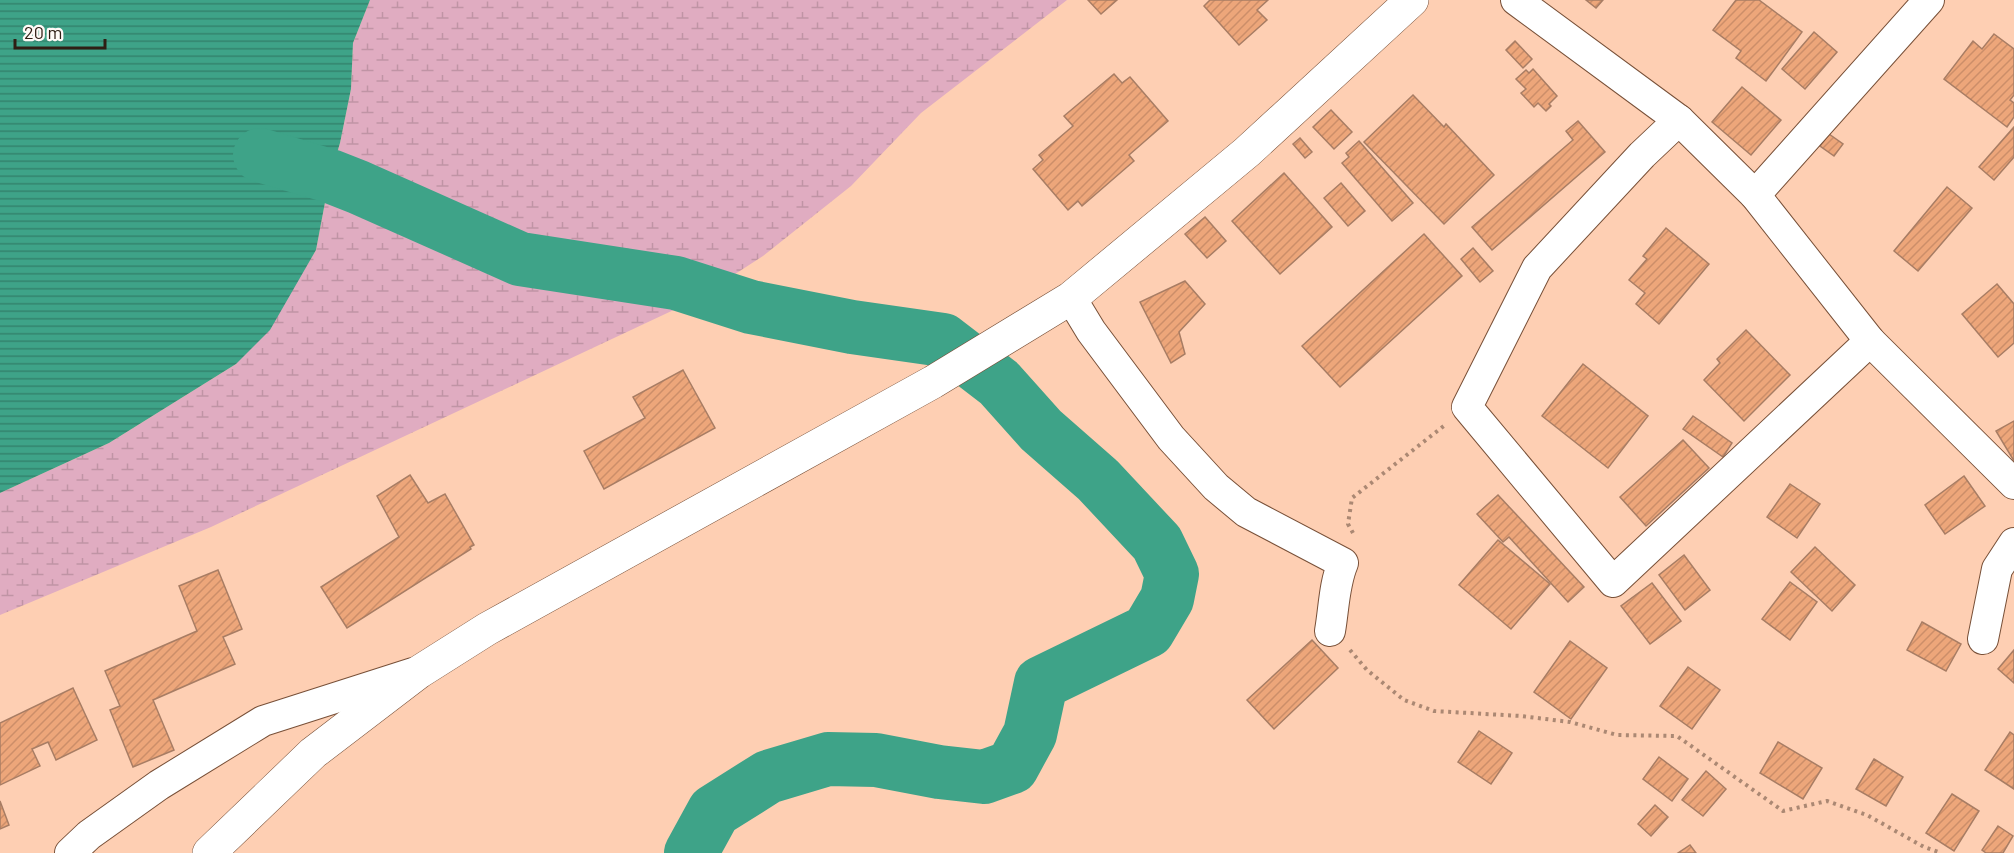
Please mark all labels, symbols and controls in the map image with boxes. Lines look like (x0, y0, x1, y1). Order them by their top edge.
scale bar (15, 12, 105, 50)
text: 20 m (24, 21, 62, 43)

